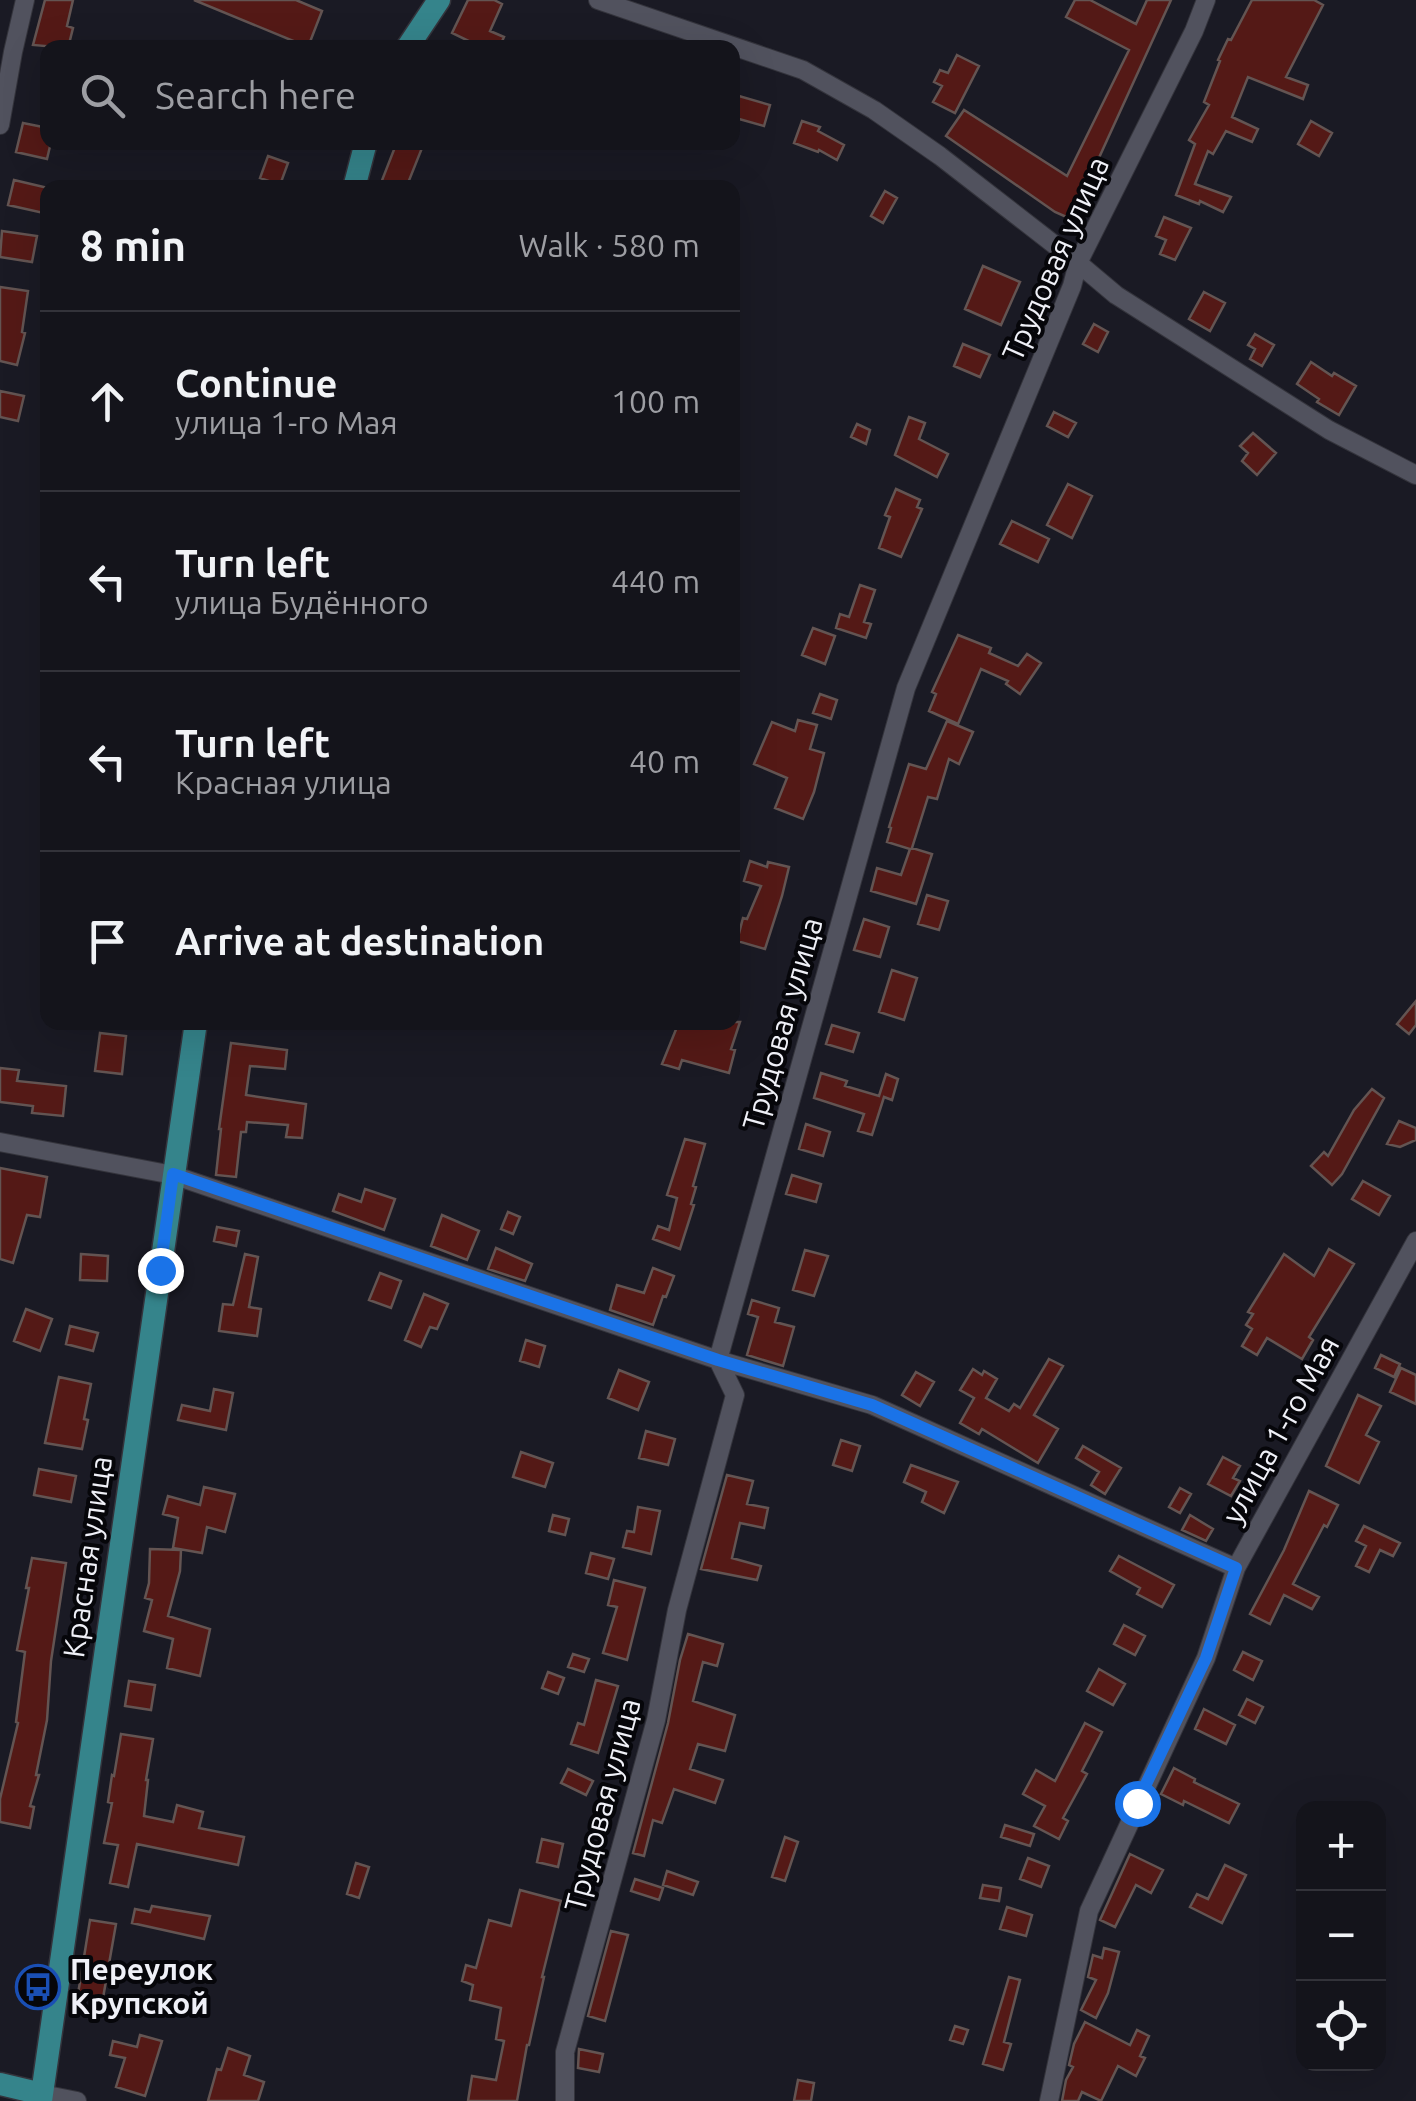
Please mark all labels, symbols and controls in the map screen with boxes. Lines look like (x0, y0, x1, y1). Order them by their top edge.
search box (40, 40, 740, 150)
icon: search (75, 68, 130, 123)
text: Search here (155, 74, 356, 116)
street label: Трудовая улица (995, 151, 1115, 366)
text: 8 min (80, 222, 186, 269)
text: Walk · 580 m (518, 227, 700, 263)
text: Continue (175, 362, 337, 404)
icon: ahead (80, 374, 135, 429)
text: 100 m (611, 383, 700, 419)
text: улица 1-го Мая (175, 404, 398, 440)
text: Turn left (175, 542, 330, 584)
icon: left (80, 554, 135, 609)
text: 440 m (611, 563, 700, 599)
text: улица Будённого (175, 584, 429, 620)
text: Turn left (175, 722, 330, 764)
icon: left (80, 734, 135, 789)
text: 40 m (629, 743, 700, 779)
text: Красная улица (175, 764, 392, 800)
street label: Трудовая улица (735, 913, 829, 1134)
icon: arrive (80, 914, 135, 969)
text: Arrive at destination (175, 920, 544, 962)
route end (138, 1248, 184, 1294)
street label: улица 1-го Мая (1215, 1330, 1346, 1529)
street label: Красная улица (56, 1454, 118, 1660)
street label: Трудовая улица (557, 1694, 647, 1915)
route start (1115, 1781, 1161, 1827)
map controls (1296, 1801, 1386, 2071)
button: + (1296, 1801, 1386, 1891)
button: − (1296, 1891, 1386, 1981)
place label: Переулок Крупской (70, 1952, 213, 2020)
bus stop icon: Переулок Крупской (15, 1964, 61, 2010)
button: locate (1296, 1981, 1386, 2071)

